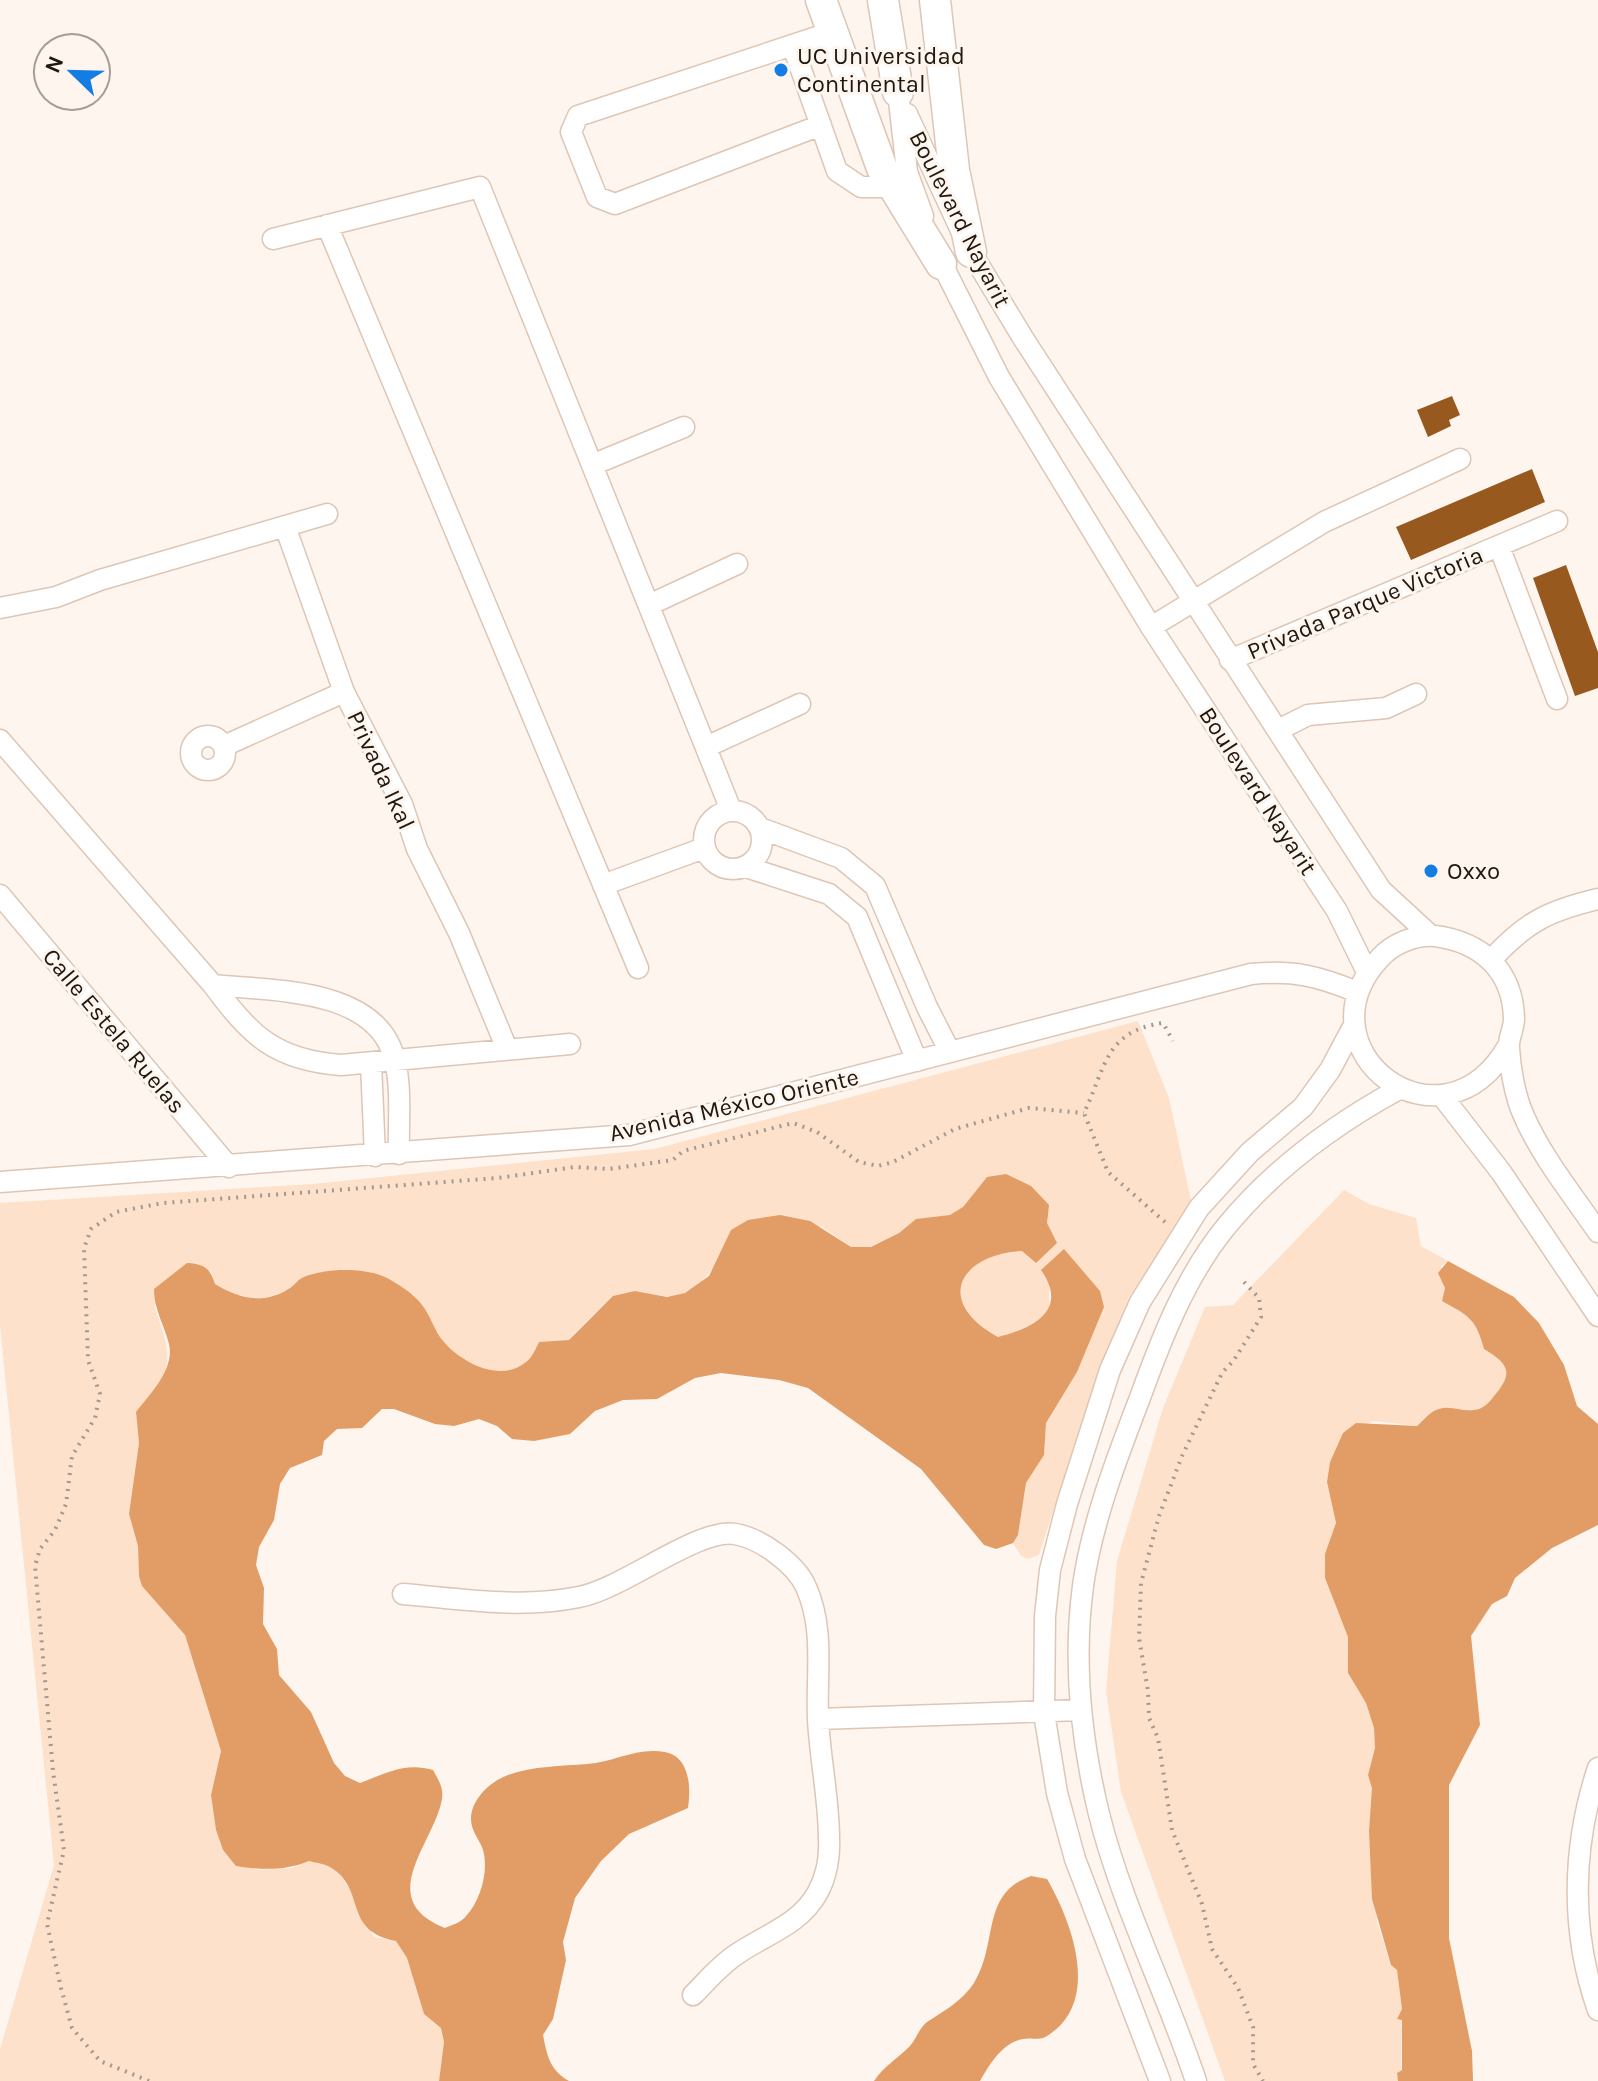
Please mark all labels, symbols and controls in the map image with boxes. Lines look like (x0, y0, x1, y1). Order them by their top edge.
north arrow (32, 32, 112, 112)
place label: UC Universidad Continental (797, 42, 965, 98)
text: N (39, 52, 70, 77)
marker: UC Universidad Continental (772, 61, 790, 79)
street label: Boulevard Nayarit (903, 126, 1017, 312)
street label: Privada Parque Victoria (1243, 541, 1487, 665)
street label: Boulevard Nayarit (1193, 702, 1323, 880)
street label: Privada Ikal (341, 706, 421, 834)
place label: Oxxo (1447, 857, 1500, 885)
marker: Oxxo (1422, 862, 1440, 880)
street label: Calle Estela Ruelas (37, 943, 191, 1119)
street label: Avenida México Oriente (607, 1063, 861, 1147)

